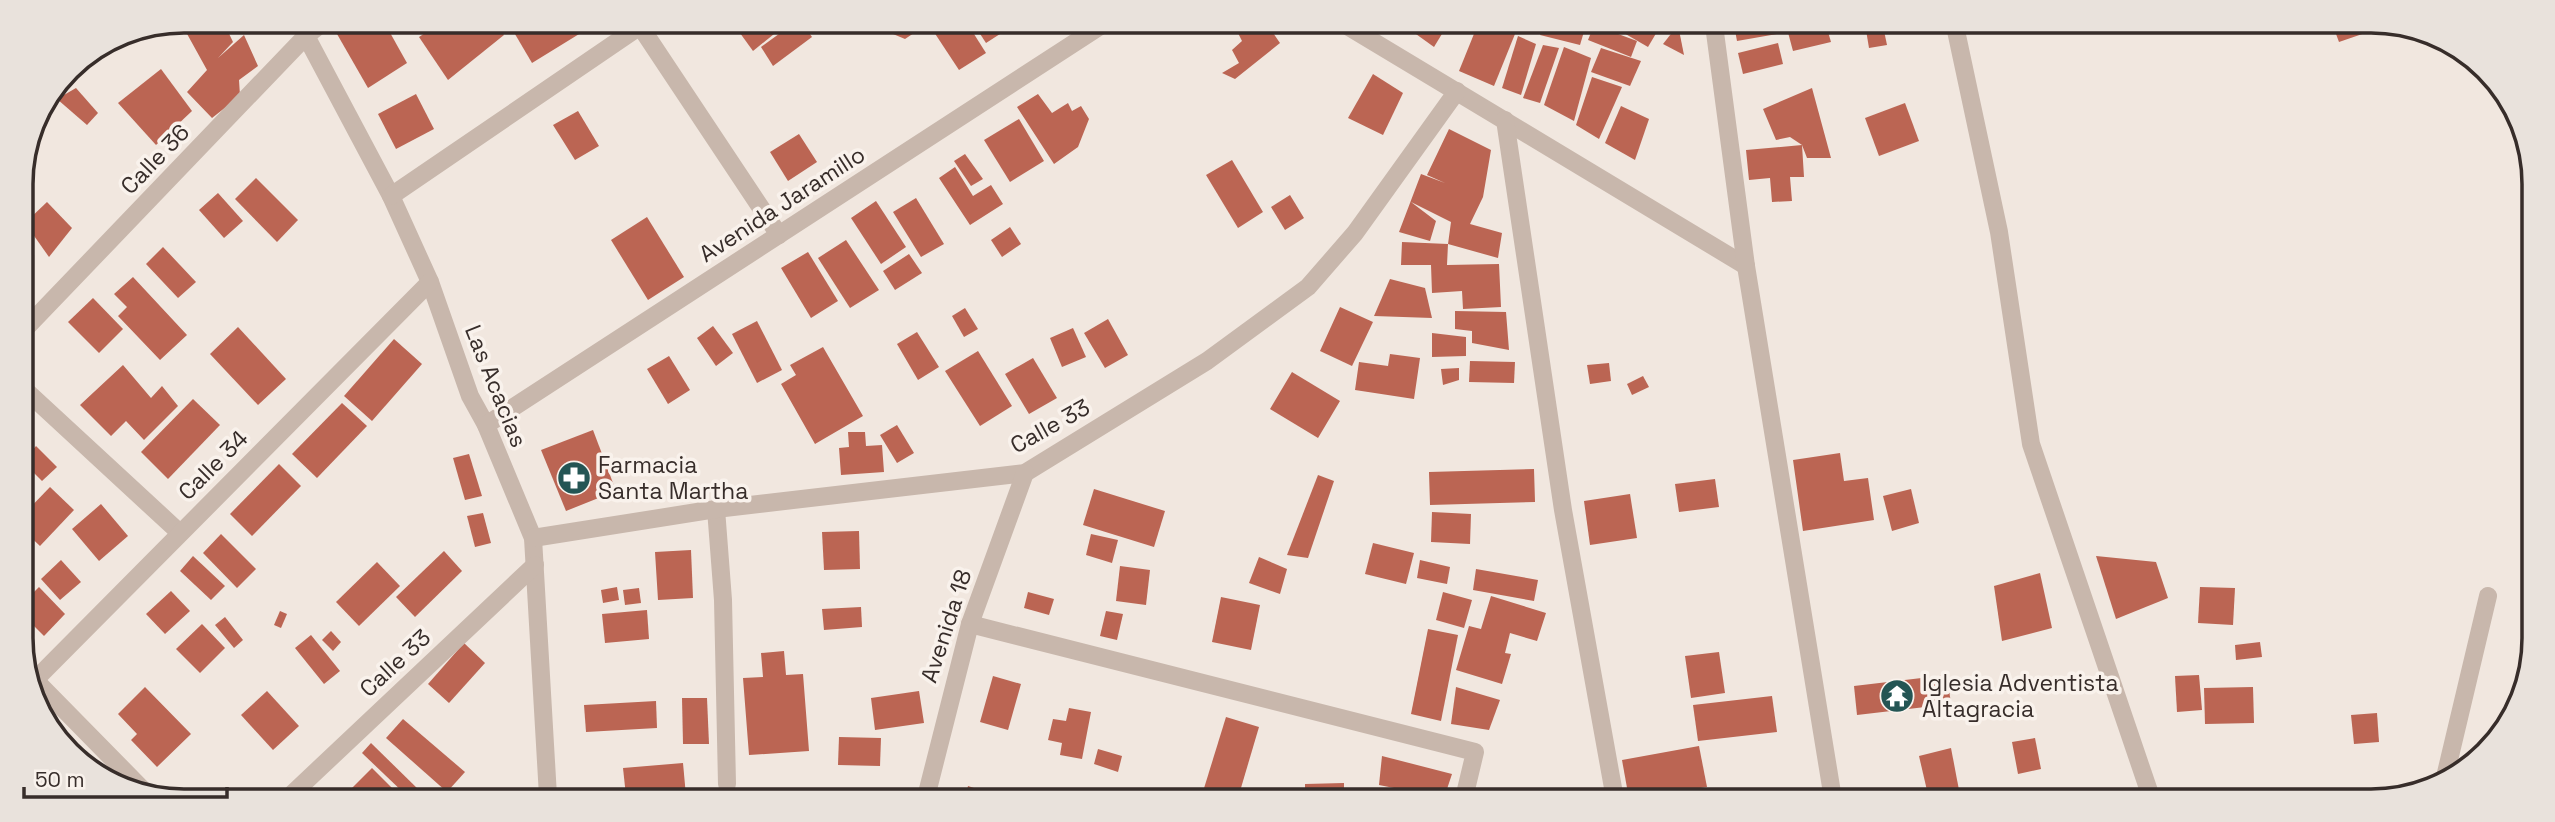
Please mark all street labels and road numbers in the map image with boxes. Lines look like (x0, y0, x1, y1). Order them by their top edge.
street label: Calle 36 (114, 117, 196, 201)
street label: Avenida Jaramillo (693, 139, 871, 269)
street label: Las Acacias (458, 320, 534, 452)
street label: Calle 33 (1005, 392, 1095, 460)
street label: Calle 34 (172, 424, 254, 506)
street label: Avenida 18 (914, 566, 978, 686)
street label: Calle 33 (353, 623, 437, 703)

